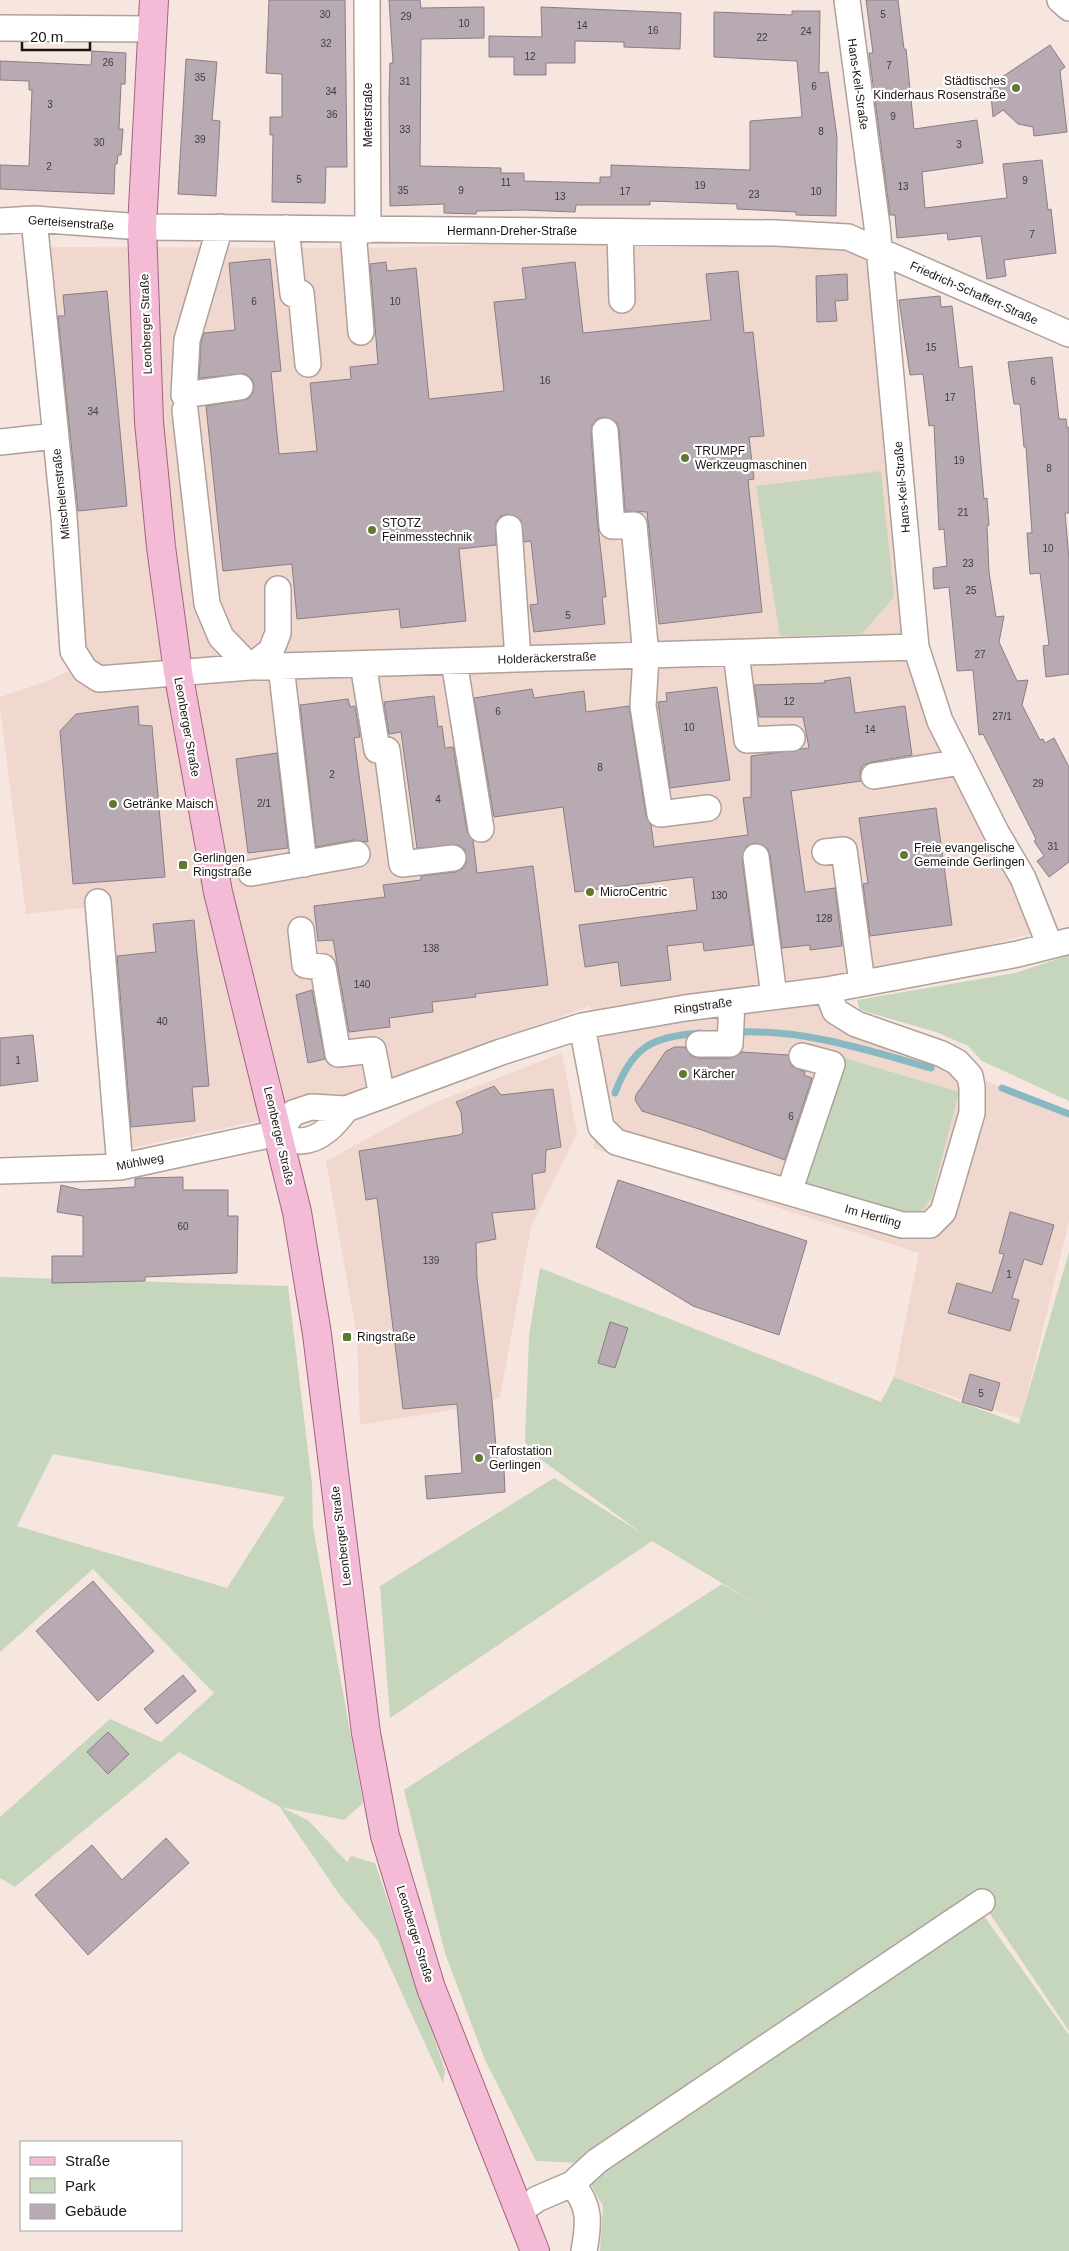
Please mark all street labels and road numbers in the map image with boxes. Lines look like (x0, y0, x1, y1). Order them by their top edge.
street label: Hans-Keil-Straße (845, 37, 871, 131)
street label: Meterstraße (361, 82, 375, 147)
street label: Gerteisenstraße (28, 213, 115, 233)
street label: Hermann-Dreher-Straße (447, 224, 577, 238)
street label: Friedrich-Schaffert-Straße (908, 258, 1040, 328)
street label: Leonberger Straße (137, 273, 155, 375)
street label: Hans-Keil-Straße (891, 440, 913, 533)
street label: Mitschelenstraße (49, 448, 73, 540)
street label: Holderäckerstraße (497, 649, 597, 667)
street label: Leonberger Straße (171, 676, 203, 778)
street label: Ringstraße (673, 995, 733, 1017)
street label: Leonberger Straße (261, 1085, 297, 1187)
street label: Mühlweg (115, 1151, 165, 1173)
street label: Im Hertling (843, 1202, 903, 1230)
street label: Leonberger Straße (328, 1485, 354, 1587)
street label: Leonberger Straße (394, 1884, 437, 1985)

